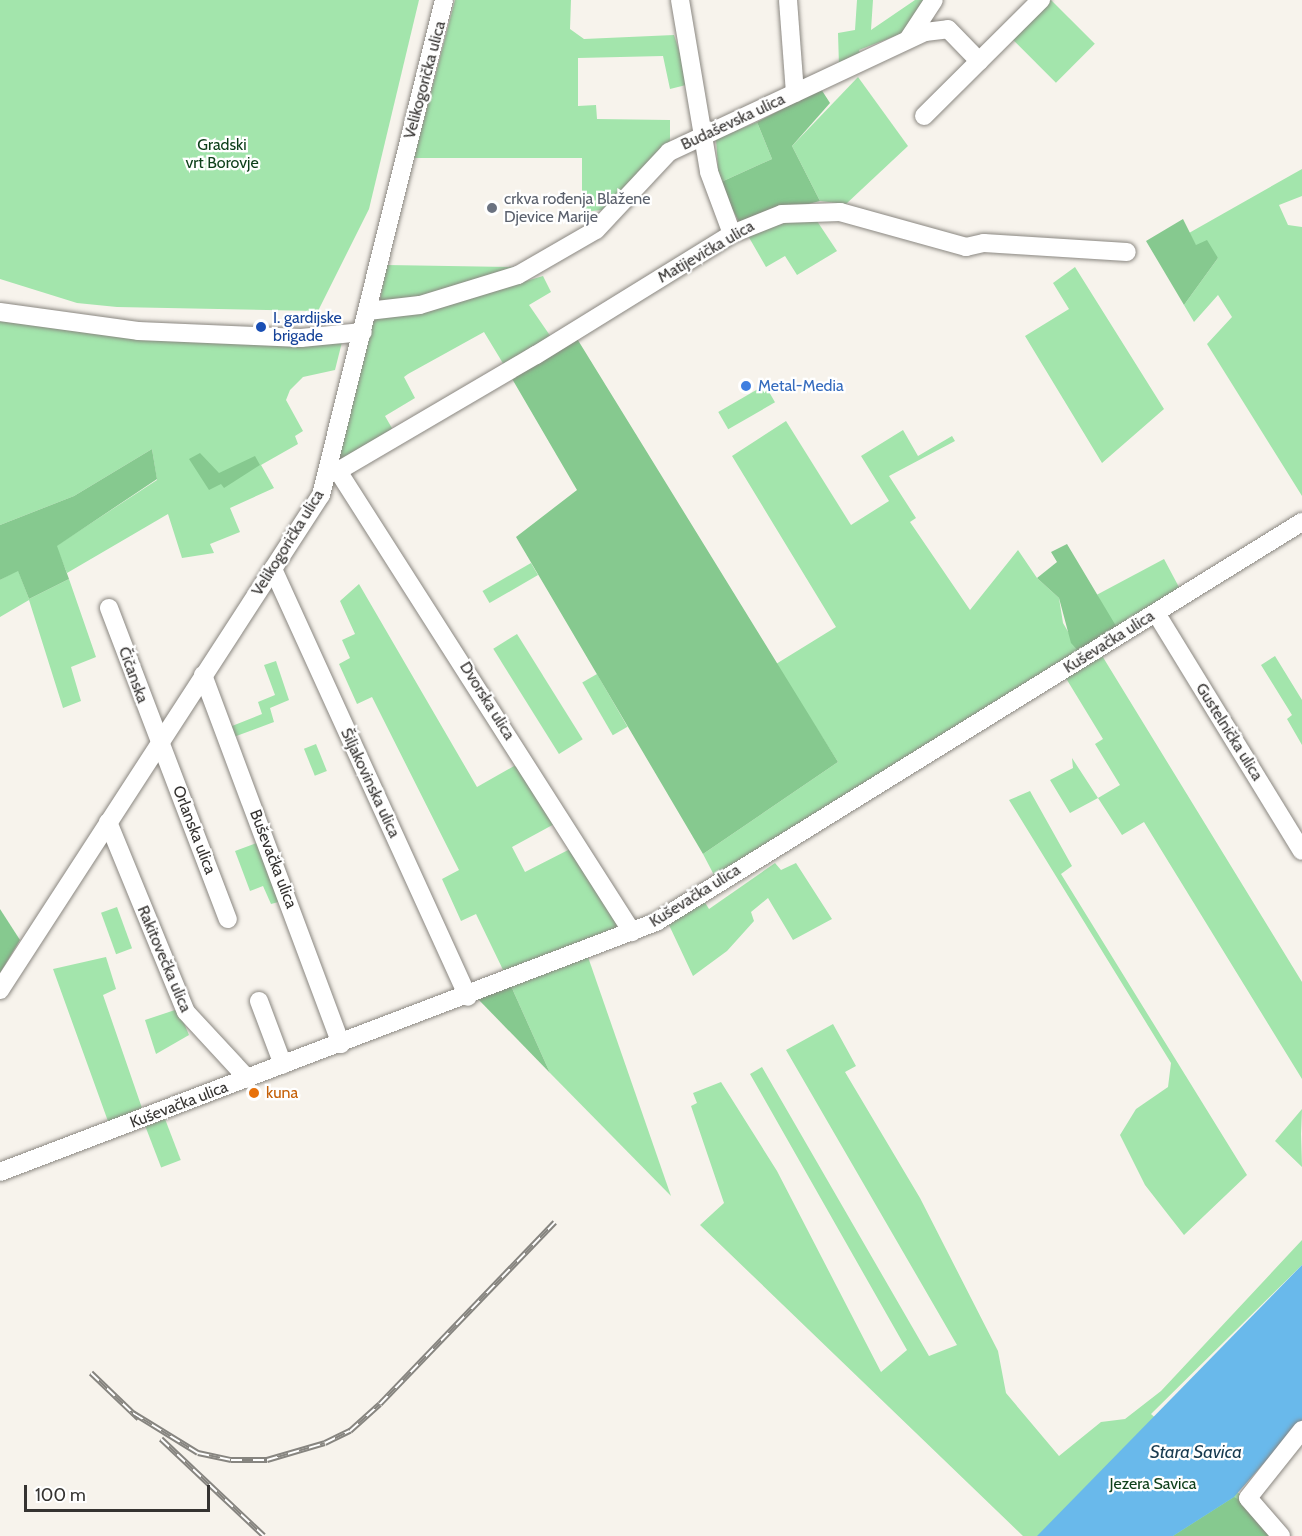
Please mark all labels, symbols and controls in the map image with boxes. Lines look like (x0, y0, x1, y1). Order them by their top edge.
street label: Velikogorička ulica (400, 19, 450, 141)
street label: Budaševska ulica (678, 90, 788, 154)
park label: Gradski vrt Borovje (185, 135, 259, 173)
place label: crkva rođenja Blažene Djevice Marije (504, 189, 650, 227)
marker: crkva rođenja Blažene Djevice Marije (485, 201, 499, 215)
street label: Matijevička ulica (654, 217, 758, 287)
place label: I. gardijske brigade (273, 308, 342, 346)
marker: I. gardijske brigade (254, 320, 268, 334)
place label: Metal-Media (758, 376, 844, 396)
marker: Metal-Media (739, 379, 753, 393)
street label: Velikogorička ulica (248, 487, 328, 599)
street label: Kuševačka ulica (1060, 606, 1158, 678)
street label: Čičanska (114, 644, 152, 706)
street label: Dvorska ulica (455, 658, 519, 744)
street label: Gustelnička ulica (1191, 680, 1267, 784)
street label: Šiljakovinska ulica (336, 725, 404, 841)
street label: Orlanska ulica (168, 783, 220, 877)
street label: Buševačka ulica (245, 807, 301, 911)
street label: Kuševačka ulica (646, 860, 744, 932)
street label: Rakitovečka ulica (133, 903, 195, 1015)
street label: Kuševačka ulica (127, 1078, 231, 1132)
place label: kuna (266, 1083, 298, 1103)
marker: kuna (247, 1086, 261, 1100)
water label: Stara Savica (1150, 1441, 1242, 1463)
scale bar (27, 1473, 213, 1511)
park label: Jezera Savica (1110, 1474, 1196, 1494)
text: 100 m (35, 1484, 86, 1506)

